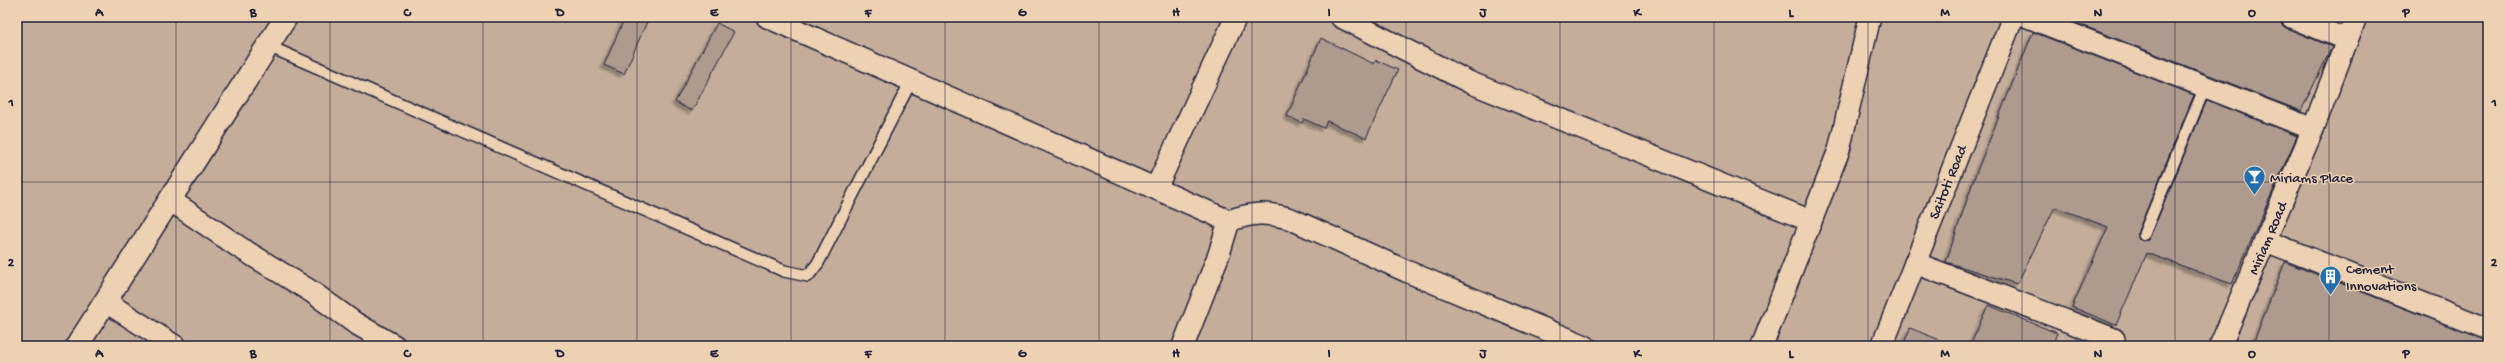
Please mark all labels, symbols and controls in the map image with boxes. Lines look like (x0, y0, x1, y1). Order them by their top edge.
text: A (94, 6, 104, 21)
text: B (249, 6, 258, 21)
text: C (402, 6, 412, 21)
text: D (555, 6, 565, 21)
text: E (710, 6, 719, 21)
text: F (864, 6, 873, 21)
text: G (1018, 6, 1027, 21)
text: H (1172, 6, 1180, 21)
text: I (1327, 6, 1331, 21)
text: J (1479, 6, 1488, 21)
text: K (1632, 6, 1642, 21)
text: L (1789, 6, 1795, 21)
text: M (1940, 6, 1950, 21)
text: N (2094, 6, 2103, 21)
text: O (2248, 6, 2256, 21)
text: P (2401, 6, 2410, 21)
text: 1 (7, 96, 14, 111)
text: 1 (2490, 96, 2497, 111)
street label: Saitoti Road (1926, 142, 1972, 222)
bar icon: Miriams Place (2242, 164, 2268, 197)
place label: Miriams Place (2270, 170, 2353, 188)
street label: Miriam Road (2245, 198, 2293, 278)
text: 2 (8, 256, 15, 271)
text: 2 (2491, 256, 2498, 271)
place label: Cement Innovations (2346, 261, 2417, 296)
building icon: Cement Innovations (2317, 264, 2343, 297)
text: A (94, 347, 104, 362)
text: B (249, 347, 258, 362)
text: C (402, 347, 412, 362)
text: D (555, 347, 565, 362)
text: E (710, 347, 719, 362)
text: F (864, 347, 873, 362)
text: G (1018, 347, 1027, 362)
text: H (1172, 347, 1180, 362)
text: I (1327, 347, 1331, 362)
text: J (1479, 347, 1488, 362)
text: K (1632, 347, 1642, 362)
text: L (1789, 347, 1795, 362)
text: M (1940, 347, 1950, 362)
text: N (2094, 347, 2103, 362)
text: O (2248, 347, 2256, 362)
text: P (2401, 347, 2410, 362)

